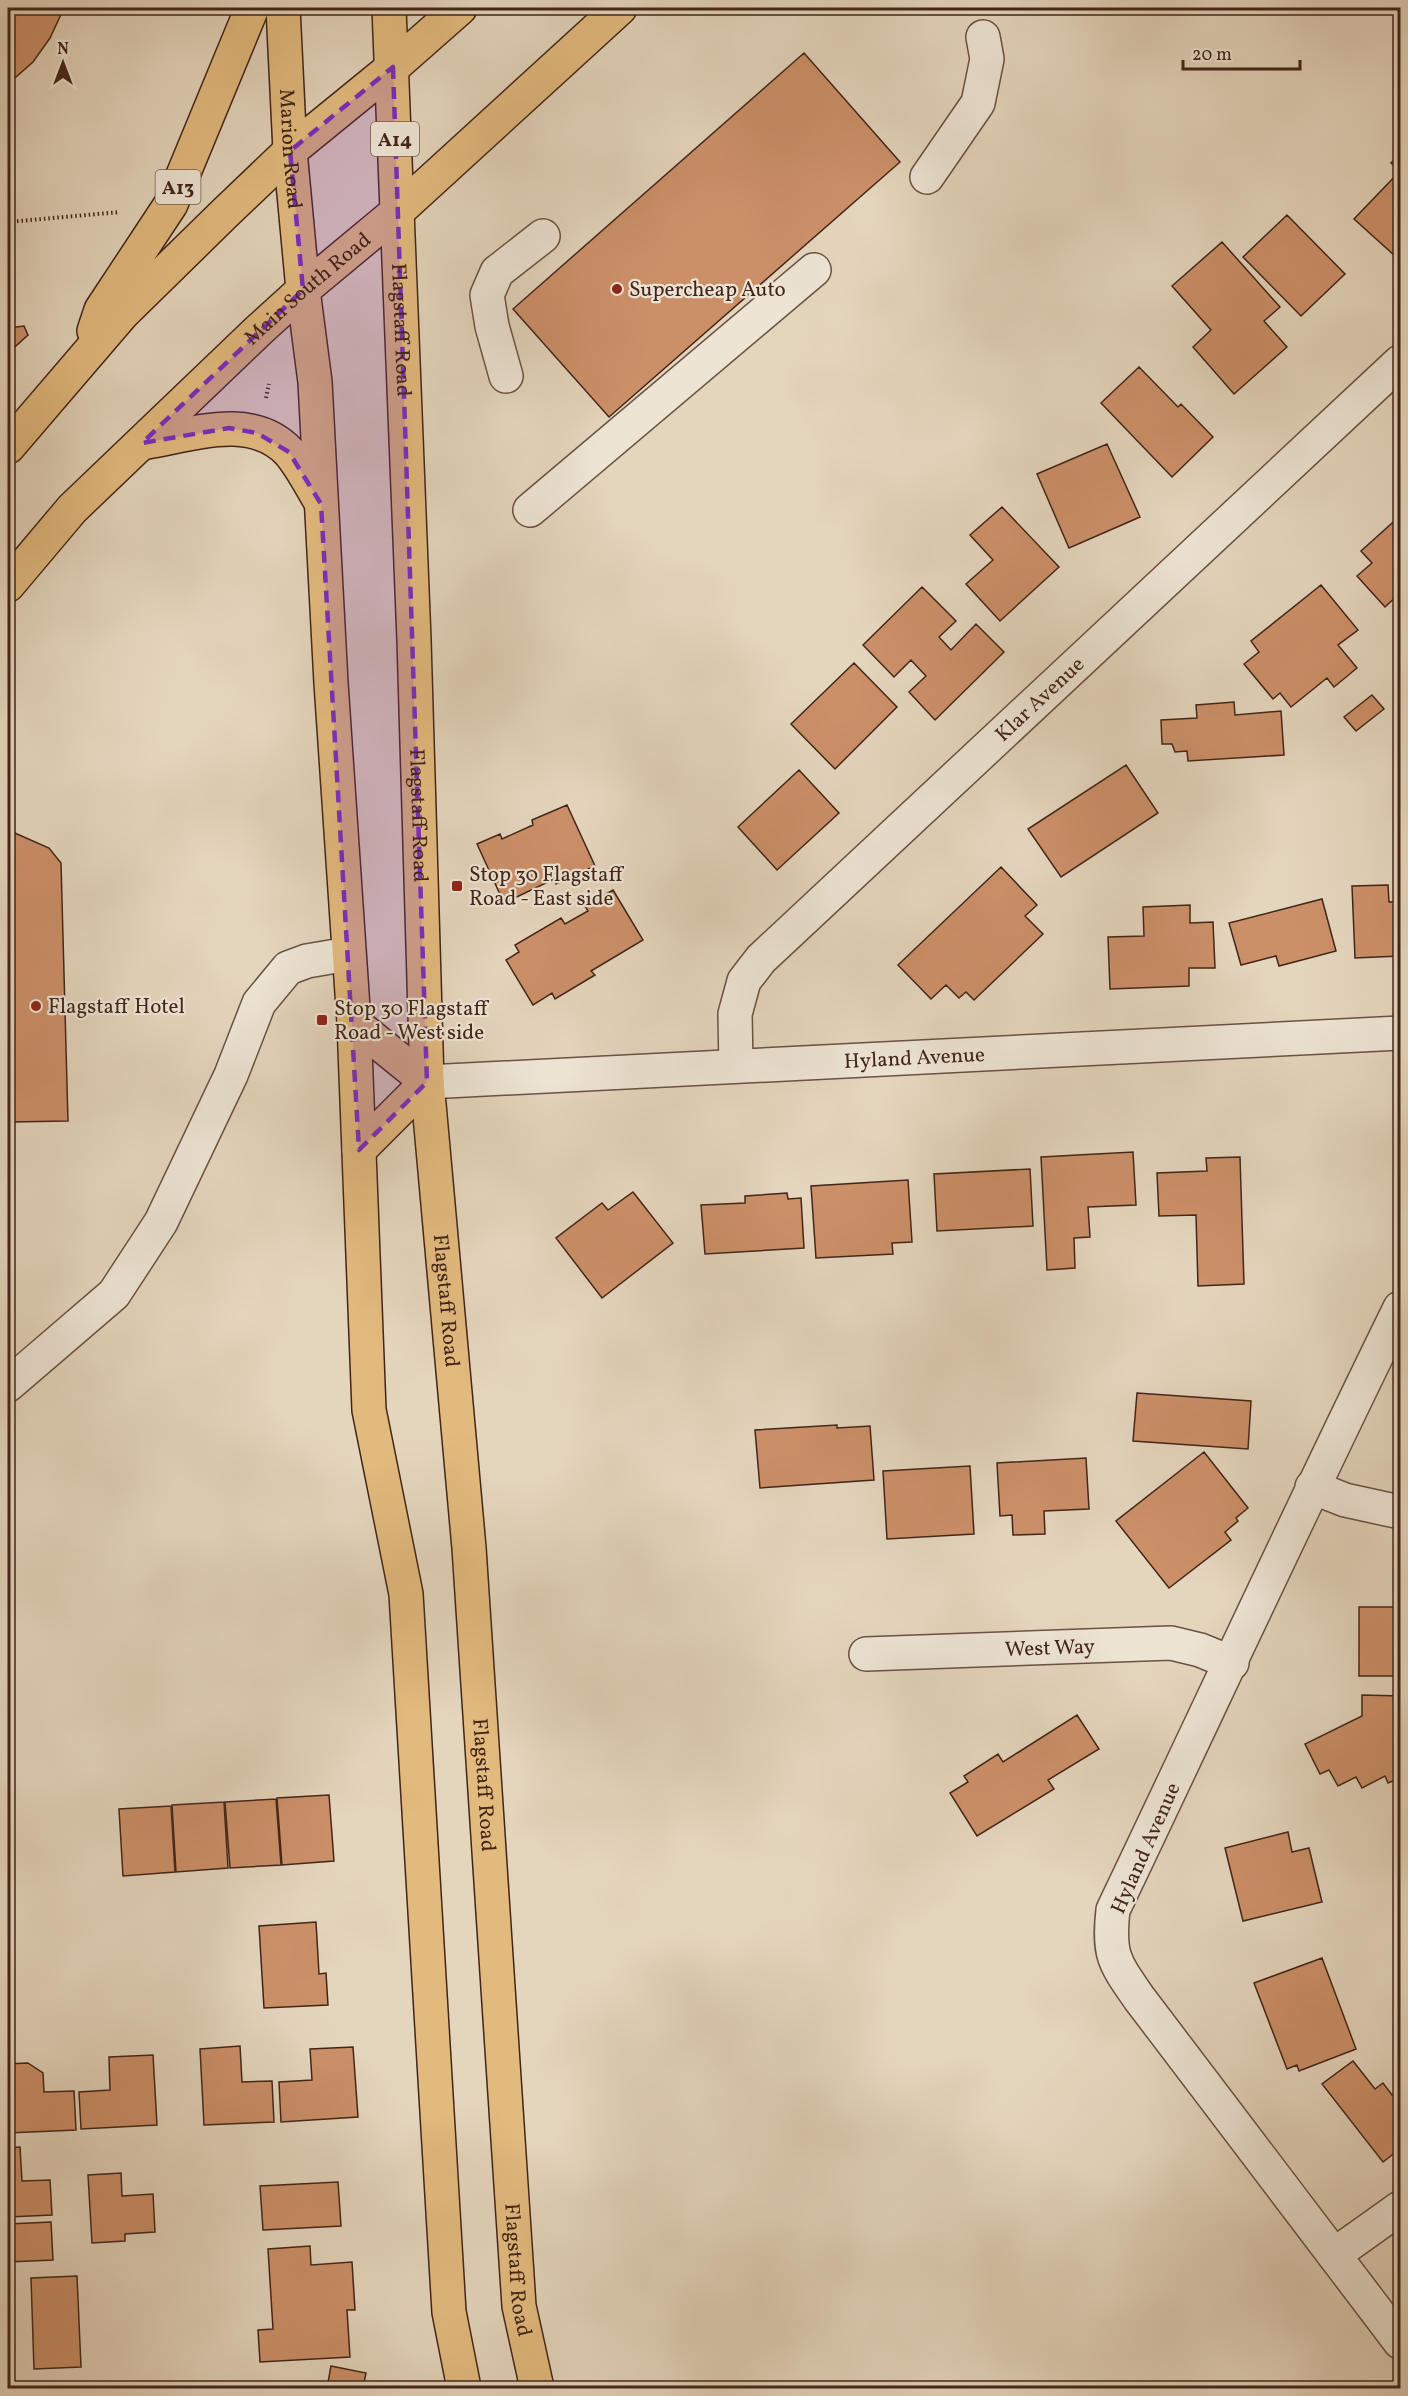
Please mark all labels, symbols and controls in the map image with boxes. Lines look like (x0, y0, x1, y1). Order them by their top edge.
north arrow (33, 33, 93, 93)
scale bar (1183, 33, 1300, 71)
text: N (57, 39, 69, 61)
text: 20 m (1192, 43, 1232, 68)
street label: Marion Road (271, 88, 308, 210)
road number: A14 (371, 122, 419, 156)
road number: A13 (156, 170, 201, 204)
street label: Main South Road (239, 226, 378, 353)
street label: Flagstaff Road (383, 262, 417, 397)
place label: Supercheap Auto (629, 276, 786, 305)
marker: Supercheap Auto (610, 282, 624, 296)
street label: Klar Avenue (989, 651, 1092, 749)
street label: Flagstaff Road (401, 748, 434, 883)
place label: Stop 30 Flagstaff Road - East side (469, 861, 624, 914)
marker: Stop 30 Flagstaff Road - East side (450, 879, 464, 893)
place label: Flagstaff Hotel (48, 993, 185, 1022)
place label: Stop 30 Flagstaff Road - West side (334, 995, 489, 1048)
marker: Flagstaff Hotel (29, 999, 43, 1013)
marker: Stop 30 Flagstaff Road - West side (315, 1013, 329, 1027)
street label: Hyland Avenue (843, 1041, 986, 1077)
street label: Flagstaff Road (425, 1233, 466, 1369)
street label: West Way (1004, 1633, 1096, 1665)
street label: Flagstaff Road (464, 1717, 502, 1853)
street label: Hyland Avenue (1104, 1778, 1188, 1919)
street label: Flagstaff Road (496, 2202, 538, 2339)

